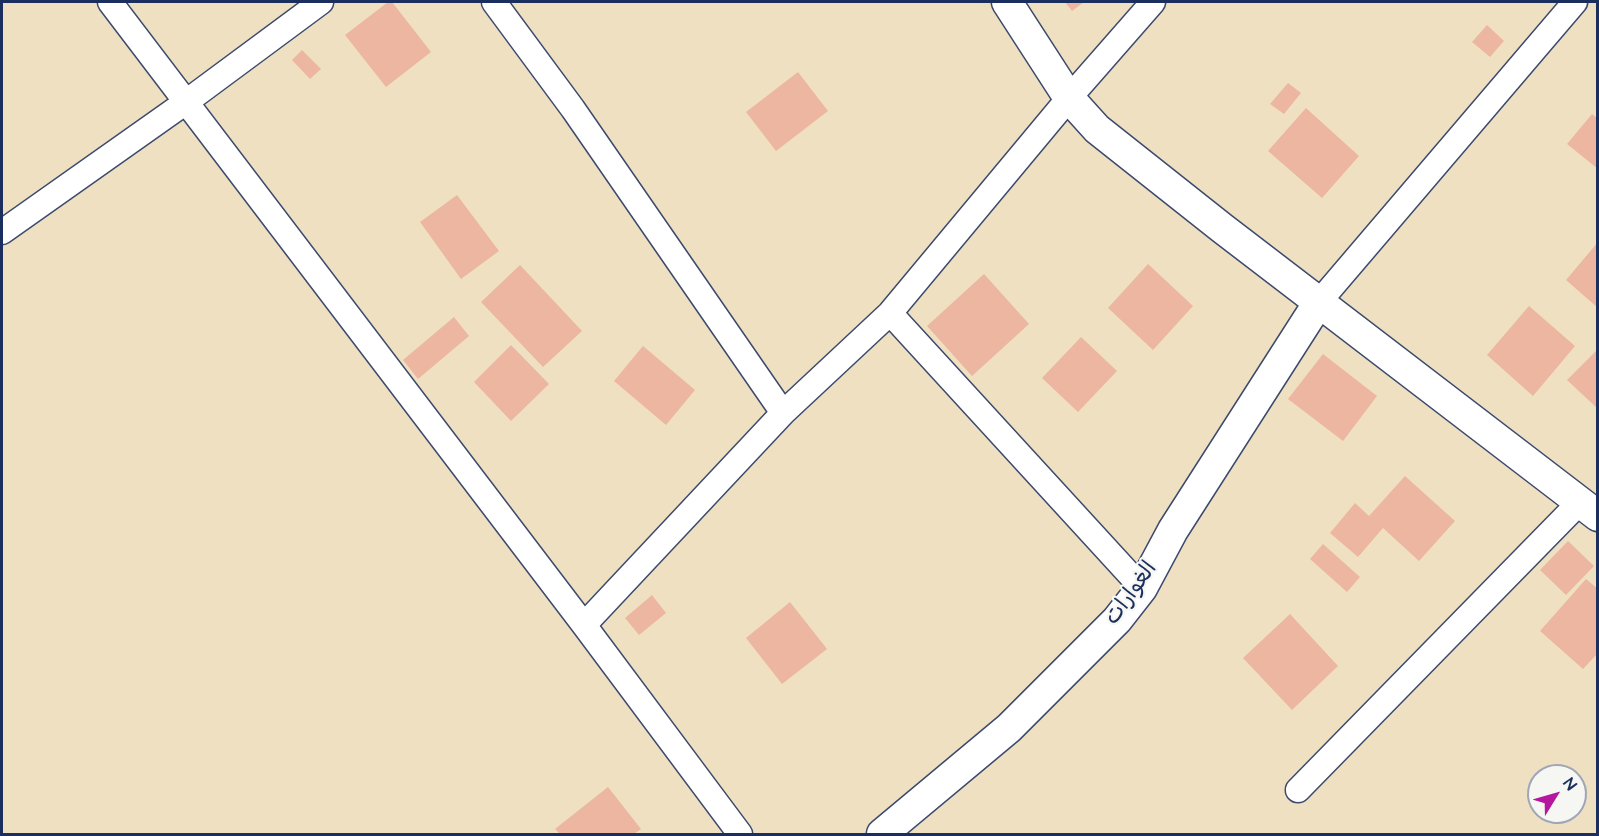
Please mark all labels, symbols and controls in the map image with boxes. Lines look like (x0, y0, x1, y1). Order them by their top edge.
street label: الغوارات (1100, 557, 1164, 631)
north arrow (1527, 764, 1587, 824)
text: N (1558, 774, 1582, 795)

